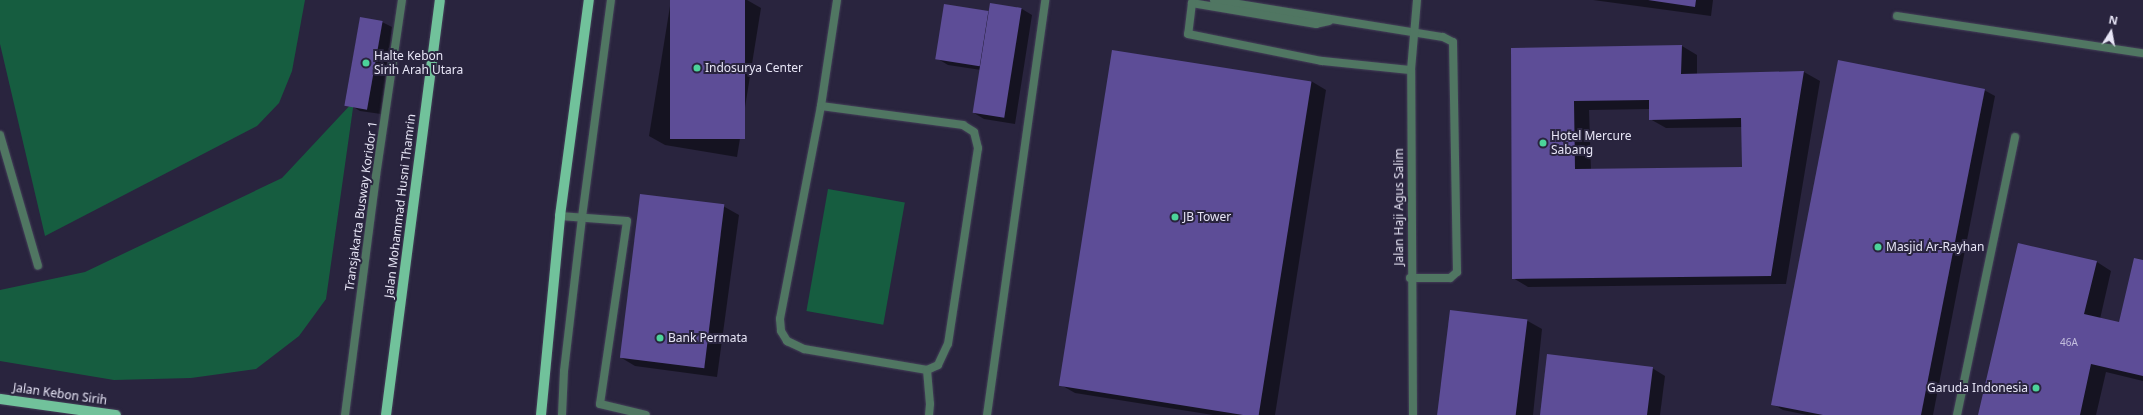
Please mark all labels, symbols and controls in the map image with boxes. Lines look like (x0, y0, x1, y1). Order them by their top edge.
north arrow (2091, 12, 2131, 52)
text: N (2108, 12, 2119, 28)
place label: Halte Kebon Sirih Arah Utara (374, 49, 463, 77)
marker: Halte Kebon Sirih Arah Utara (361, 58, 371, 68)
place label: Indosurya Center (705, 61, 803, 75)
marker: Indosurya Center (692, 63, 702, 73)
street label: Jalan Mohammad Husni Thamrin (382, 113, 418, 299)
street label: Transjakarta Busway Koridor 1 (342, 120, 380, 292)
place label: Hotel Mercure Sabang (1551, 129, 1631, 157)
marker: Hotel Mercure Sabang (1538, 138, 1548, 148)
street label: Jalan Haji Agus Salim (1392, 148, 1406, 266)
place label: JB Tower (1183, 210, 1231, 224)
marker: JB Tower (1170, 212, 1180, 222)
place label: Masjid Ar-Rayhan (1886, 240, 1984, 254)
marker: Masjid Ar-Rayhan (1873, 242, 1883, 252)
place label: Bank Permata (668, 331, 747, 345)
marker: Bank Permata (655, 333, 665, 343)
house number: 46A (2060, 337, 2078, 349)
street label: Jalan Kebon Sirih (12, 380, 108, 408)
place label: Garuda Indonesia (1927, 381, 2028, 395)
marker: Garuda Indonesia (2031, 383, 2041, 393)

